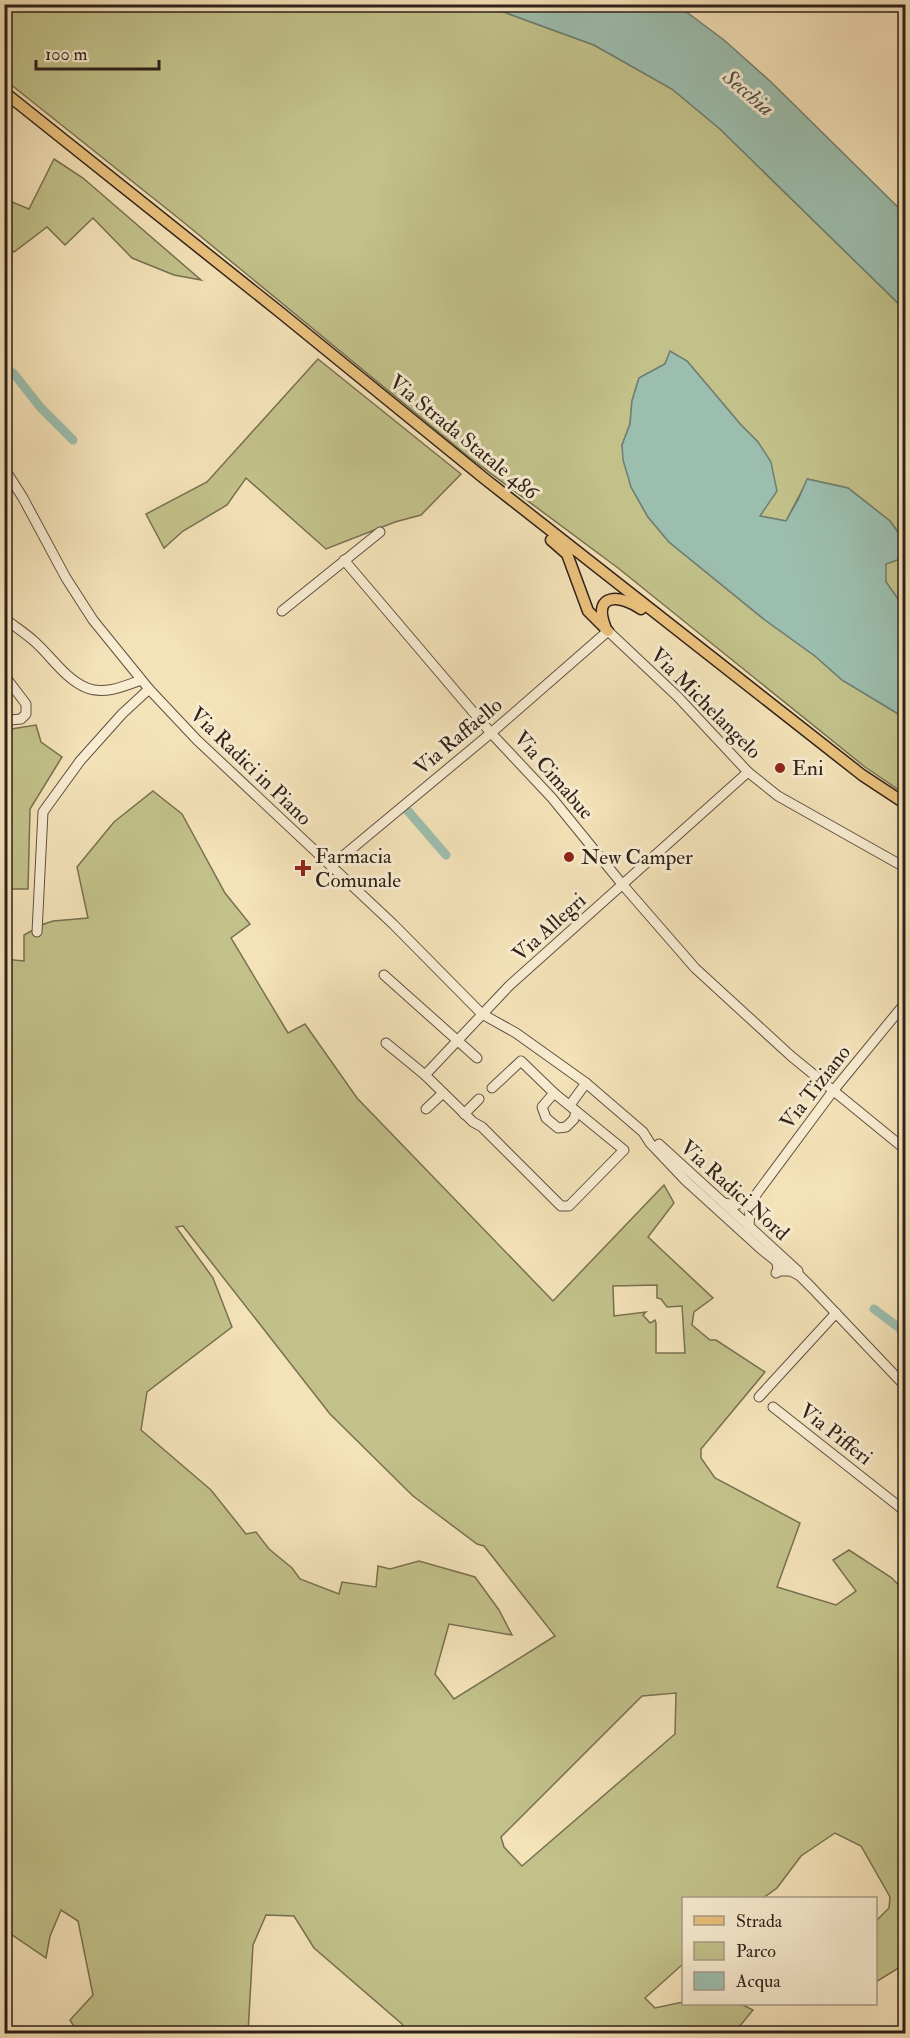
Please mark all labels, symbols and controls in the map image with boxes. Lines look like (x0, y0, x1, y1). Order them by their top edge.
scale bar (36, 33, 159, 71)
text: 100 m (45, 43, 88, 66)
water label: Secchia (716, 63, 780, 122)
street label: Via Strada Statale 486 (383, 369, 545, 507)
street label: Via Michelangelo (644, 642, 767, 765)
street label: Via Raffaello (409, 692, 508, 781)
street label: Via Radici in Piano (184, 701, 317, 831)
street label: Via Cimabue (508, 725, 600, 825)
place label: Eni (792, 755, 824, 782)
marker: Eni (773, 761, 787, 775)
place label: Farmacia Comunale (315, 843, 401, 894)
place label: New Camper (581, 844, 693, 871)
marker: New Camper (562, 850, 576, 864)
marker: Farmacia Comunale (296, 861, 310, 875)
street label: Via Allegri (507, 887, 592, 968)
street label: Via Tiziano (774, 1040, 857, 1135)
street label: Via Radici Nord (674, 1134, 795, 1247)
street label: Via Pifferi (794, 1397, 878, 1472)
legend (682, 1897, 877, 2005)
text: Strada (736, 1910, 783, 1933)
text: Parco (736, 1940, 776, 1963)
text: Acqua (735, 1970, 781, 1993)

